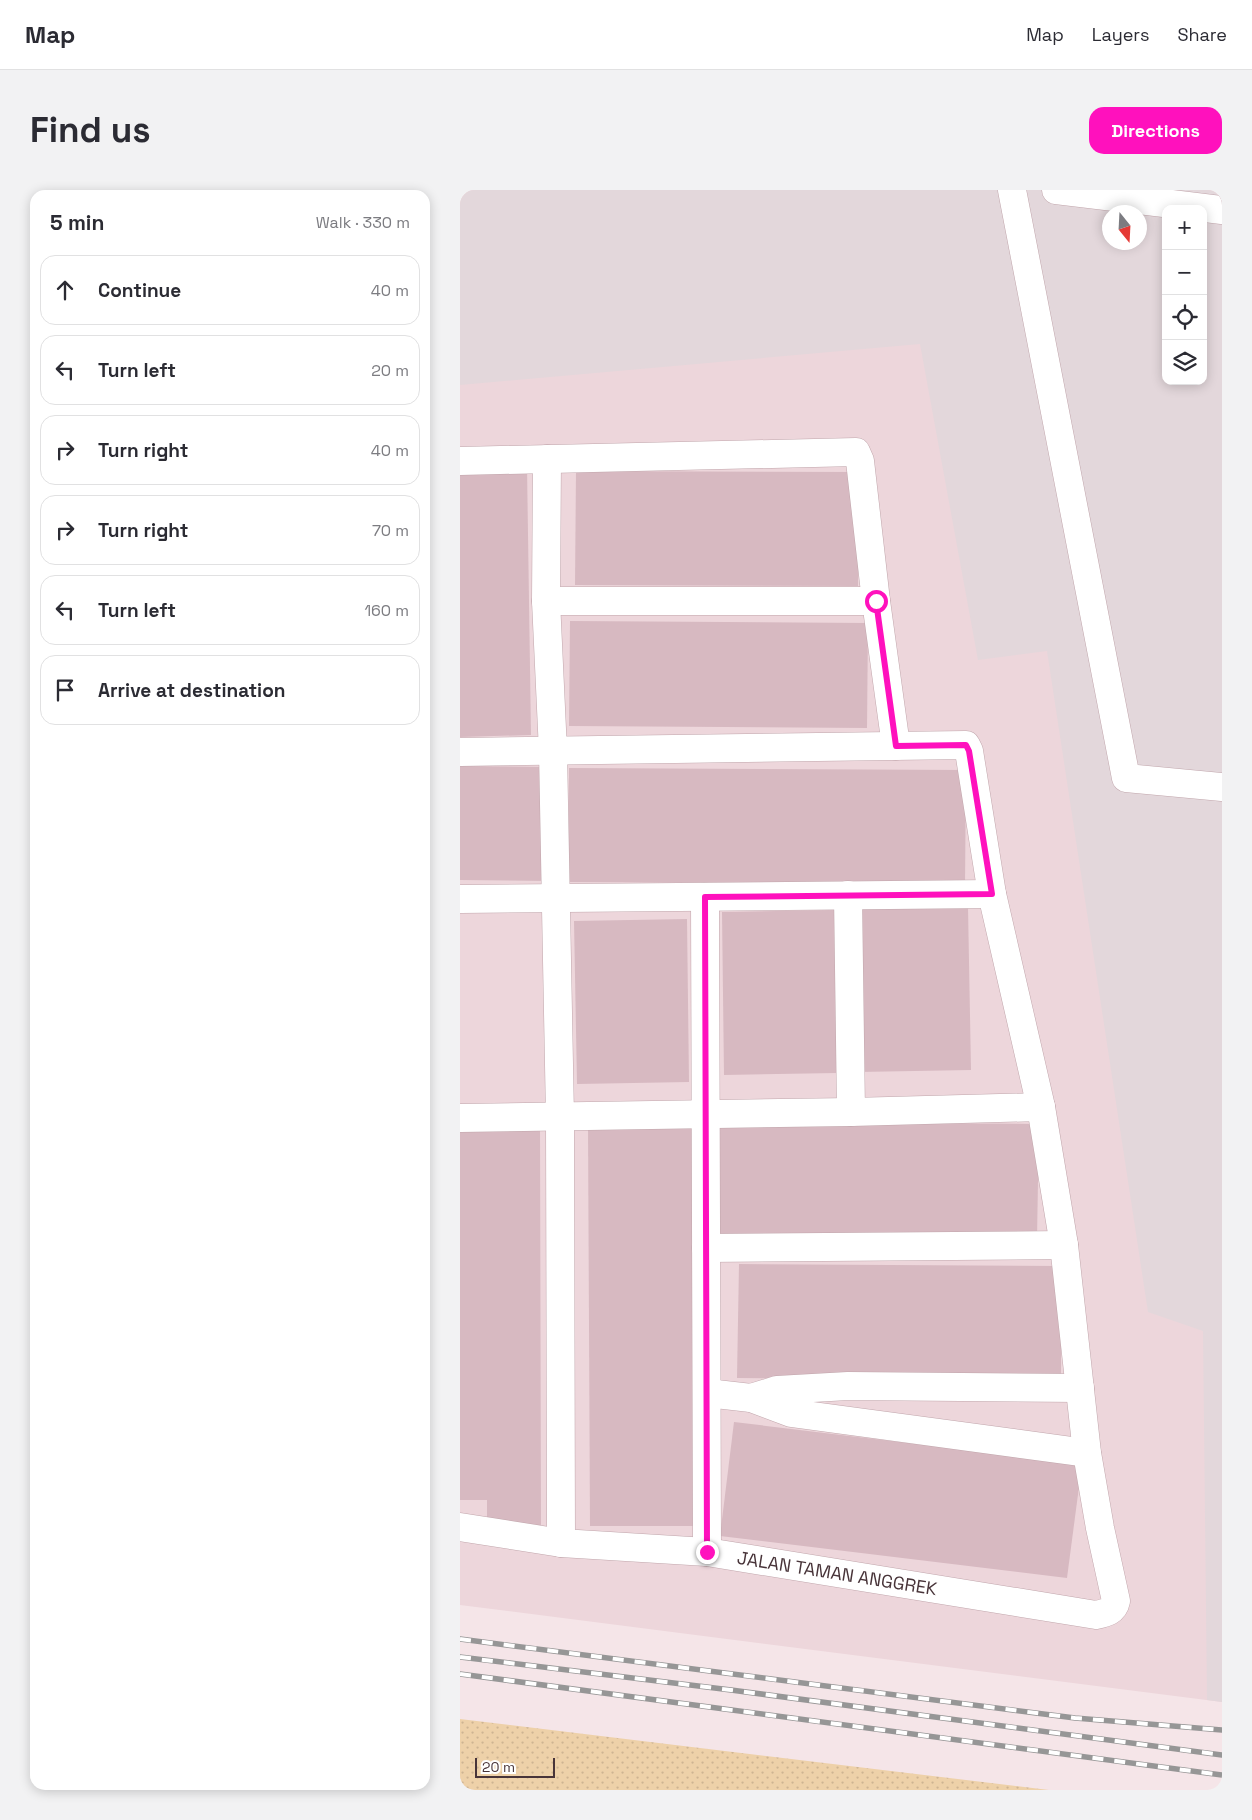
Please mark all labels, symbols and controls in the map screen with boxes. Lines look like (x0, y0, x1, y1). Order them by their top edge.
text: Map (25, 19, 75, 50)
text: Map (1026, 23, 1064, 46)
text: Layers (1092, 23, 1149, 46)
text: Share (1177, 23, 1227, 46)
button: Directions (1089, 107, 1222, 154)
text: Find us (30, 108, 151, 152)
north arrow (1102, 205, 1147, 250)
map controls (1162, 205, 1207, 385)
button: + (1162, 205, 1207, 250)
text: 5 min (50, 209, 104, 236)
text: Walk · 330 m (316, 212, 410, 233)
button: − (1162, 250, 1207, 295)
icon: ahead (51, 276, 79, 304)
text: Continue (98, 278, 181, 303)
text: 40 m (371, 280, 409, 301)
button: locate (1162, 295, 1207, 340)
button: layers (1162, 340, 1207, 385)
icon: left (51, 356, 79, 384)
text: Turn left (98, 358, 176, 383)
text: 20 m (371, 360, 409, 381)
icon: right (51, 436, 79, 464)
text: Turn right (98, 438, 188, 463)
text: 40 m (371, 440, 409, 461)
icon: right (51, 516, 79, 544)
text: Turn right (98, 518, 188, 543)
text: 70 m (372, 520, 409, 541)
route start (865, 590, 888, 613)
icon: left (51, 596, 79, 624)
text: Turn left (98, 598, 176, 623)
text: 160 m (364, 600, 409, 621)
icon: arrive (51, 676, 79, 704)
text: Arrive at destination (98, 678, 286, 703)
route end (696, 1541, 719, 1564)
street label: JALAN TAMAN ANGGREK (735, 1546, 939, 1600)
scale bar (475, 1755, 555, 1778)
text: 20 m (482, 1758, 515, 1776)

